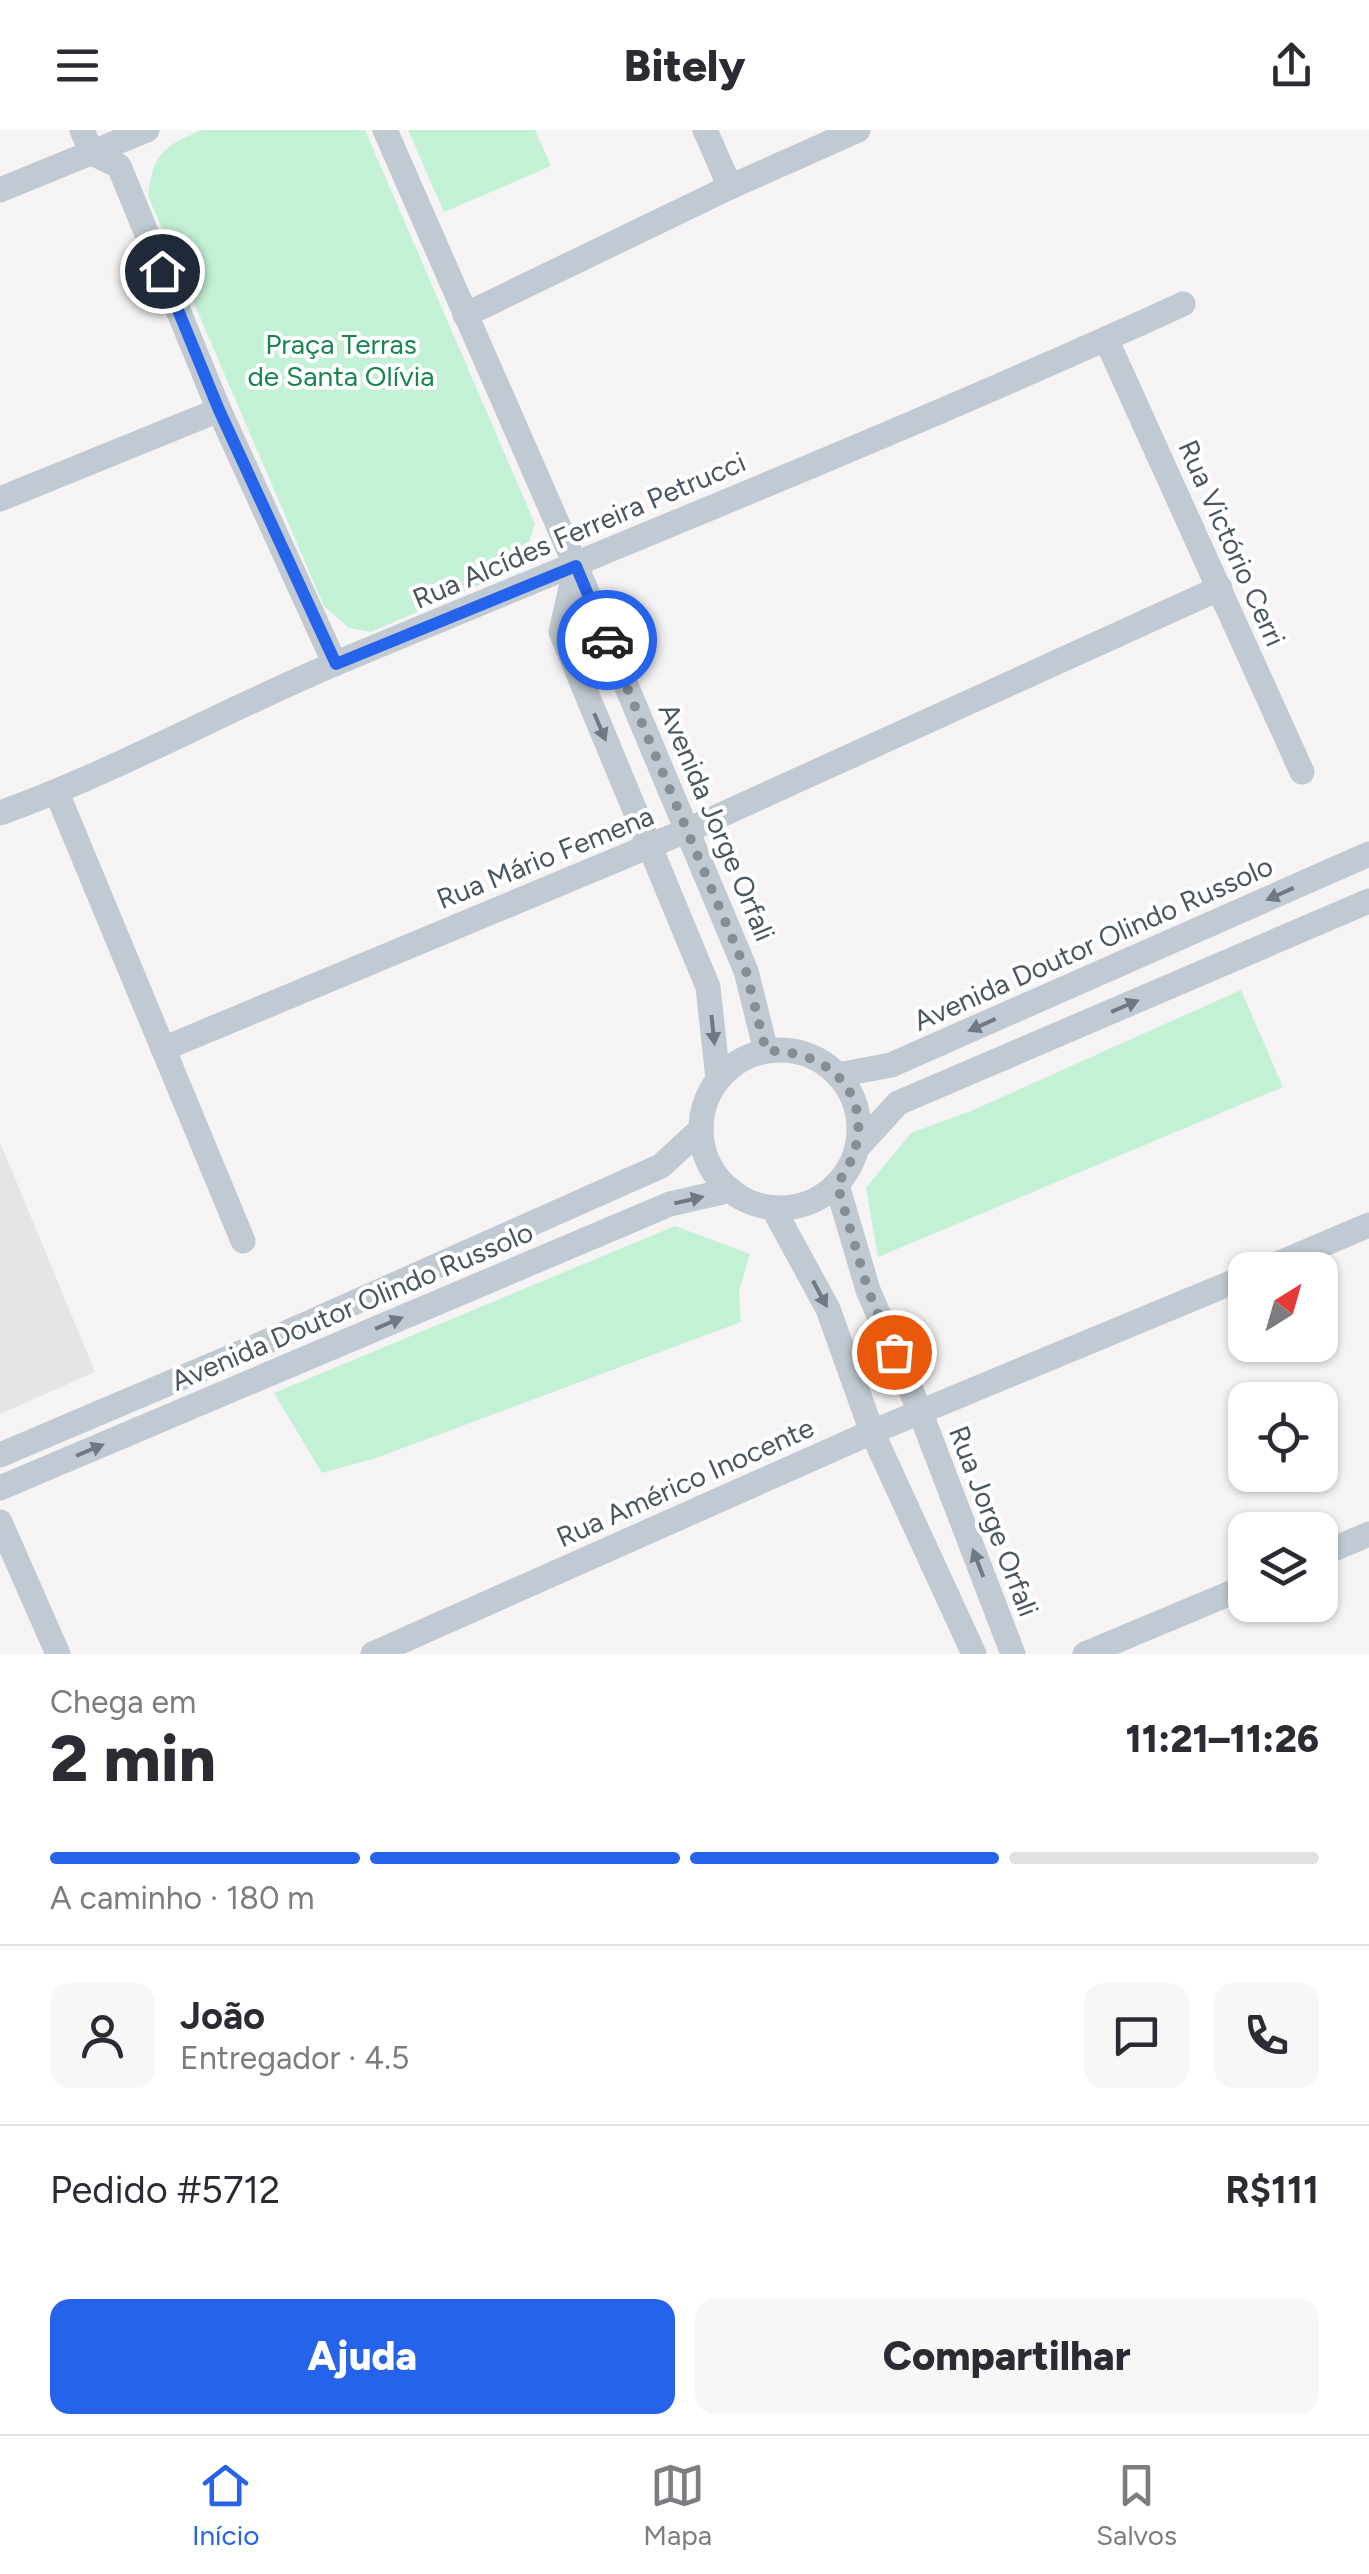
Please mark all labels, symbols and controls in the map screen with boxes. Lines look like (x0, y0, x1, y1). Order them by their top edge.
icon: menu (50, 38, 105, 93)
text: Bitely (624, 38, 745, 92)
icon: share (1264, 38, 1319, 93)
pin (120, 229, 205, 314)
icon: home (135, 244, 190, 299)
park label: Praça Terras de Santa Olívia (247, 327, 435, 393)
street label: Rua Victório Cerri (1171, 435, 1293, 651)
street label: Rua Alcídes Ferreira Petrucci (408, 444, 750, 616)
courier (557, 590, 657, 690)
icon: car (580, 613, 635, 668)
street label: Avenida Jorge Orfali (652, 698, 782, 946)
one-way arrow (592, 712, 608, 742)
street label: Rua Mário Femena (432, 798, 658, 916)
street label: Avenida Doutor Olindo Russolo (908, 848, 1278, 1038)
one-way arrow (1265, 886, 1295, 902)
one-way arrow (1110, 998, 1140, 1014)
one-way arrow (705, 1014, 721, 1046)
one-way arrow (967, 1016, 996, 1033)
one-way arrow (674, 1191, 705, 1207)
street label: Avenida Doutor Olindo Russolo (166, 1214, 538, 1398)
north arrow (1228, 1252, 1338, 1362)
map controls (1228, 1252, 1338, 1622)
one-way arrow (811, 1279, 828, 1308)
pin (852, 1310, 937, 1395)
one-way arrow (374, 1315, 404, 1331)
icon: bag (867, 1325, 922, 1380)
button: locate (1228, 1382, 1338, 1492)
street label: Rua Américo Inocente (551, 1410, 819, 1554)
street label: Rua Jorge Orfali (942, 1421, 1046, 1621)
one-way arrow (75, 1441, 105, 1457)
button: layers (1228, 1512, 1338, 1622)
one-way arrow (970, 1548, 986, 1578)
text: Chega em (50, 1683, 196, 1721)
text: 11:21–11:26 (1126, 1716, 1319, 1762)
text: 2 min (50, 1719, 216, 1797)
text: A caminho · 180 m (50, 1879, 315, 1917)
button: person (50, 1983, 155, 2088)
button: chat (1084, 1983, 1189, 2088)
button: phone (1214, 1983, 1319, 2088)
text: João (180, 1993, 265, 2039)
text: Entregador · 4.5 (180, 2039, 409, 2077)
text: Pedido #5712 (50, 2167, 280, 2213)
text: R$111 (1225, 2167, 1319, 2213)
button: Ajuda (50, 2299, 675, 2414)
button: Compartilhar (695, 2299, 1319, 2414)
tab: Início (192, 2458, 260, 2552)
tab: Mapa (643, 2458, 712, 2552)
tab: Salvos (1096, 2458, 1177, 2552)

